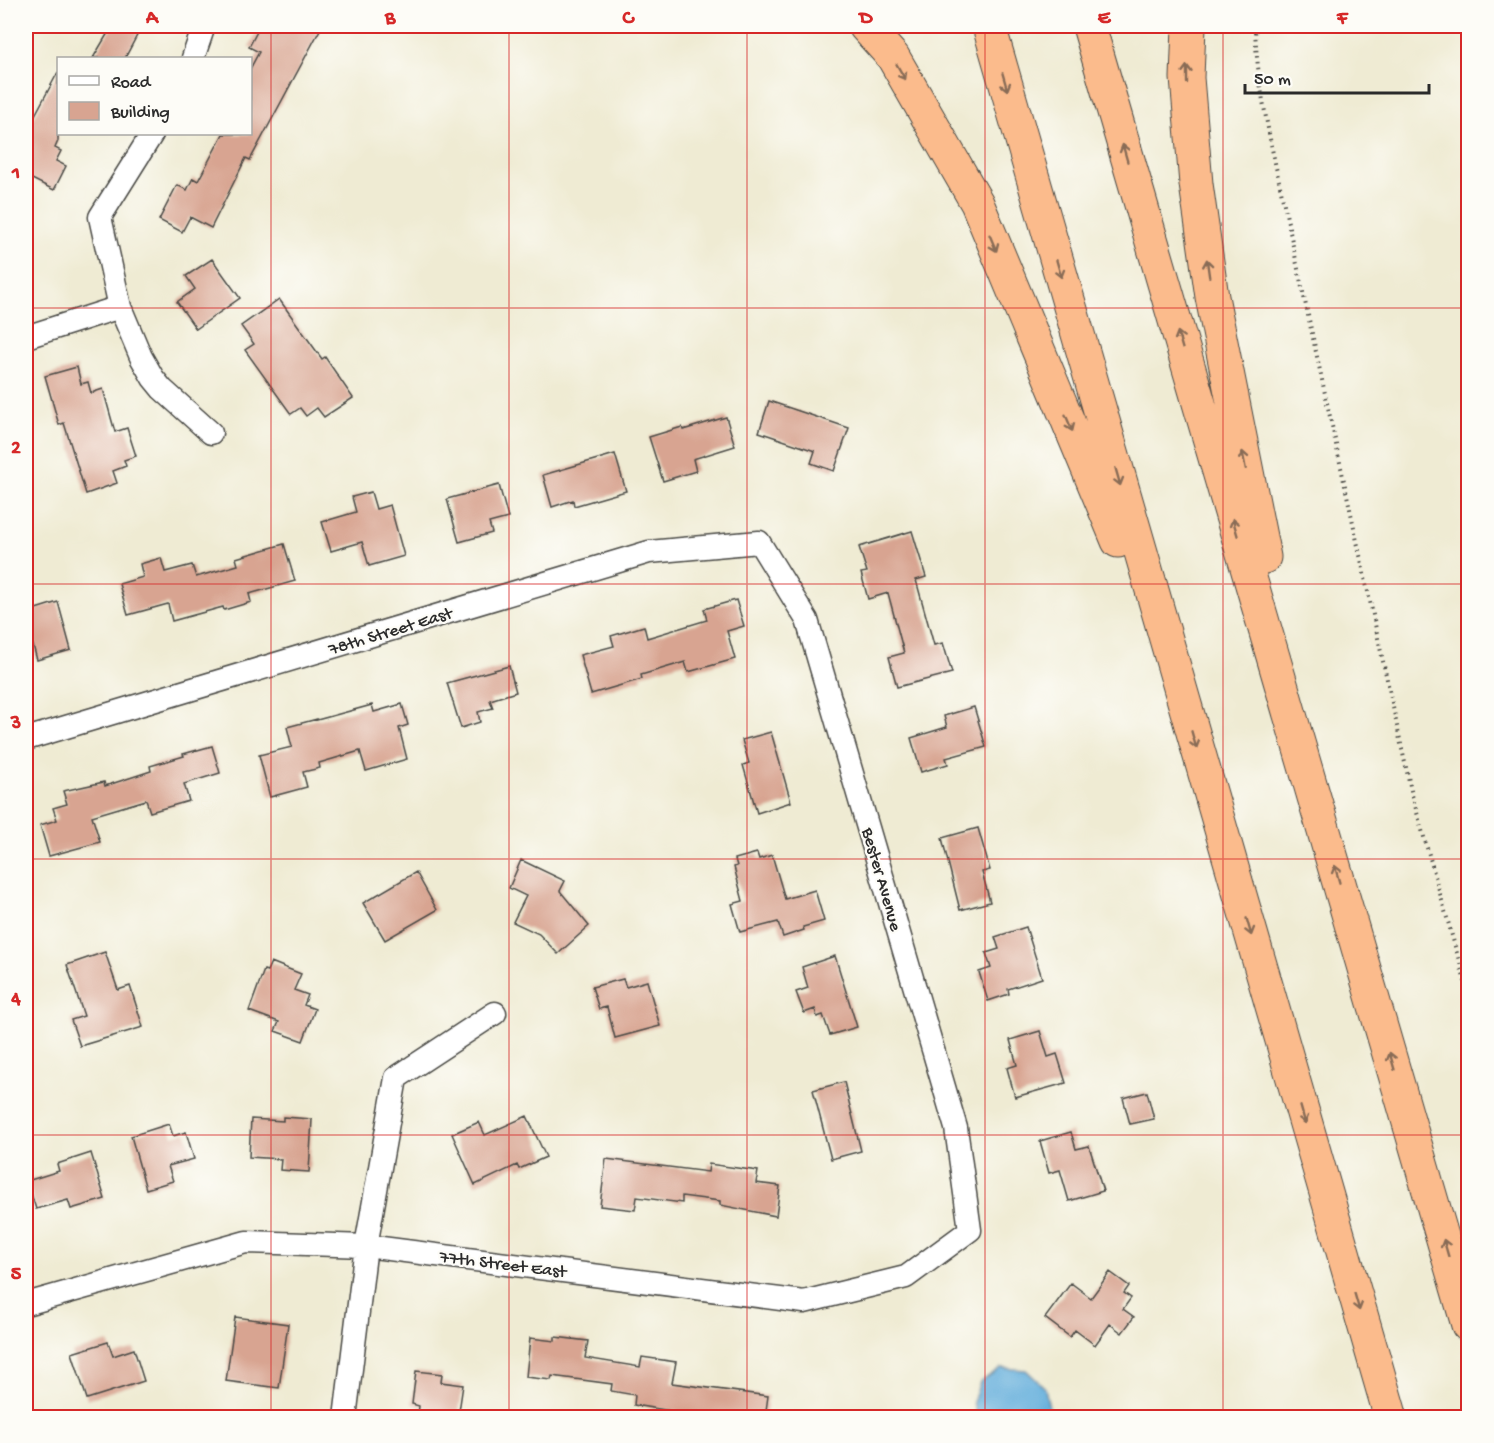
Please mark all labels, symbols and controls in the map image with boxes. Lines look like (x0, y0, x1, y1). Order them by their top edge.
text: A (145, 8, 160, 31)
text: B (384, 8, 396, 31)
text: C (622, 8, 636, 31)
text: D (857, 8, 873, 31)
text: E (1098, 8, 1112, 31)
text: F (1336, 8, 1349, 31)
legend (57, 57, 252, 135)
scale bar (1245, 57, 1430, 95)
one-way arrow (895, 63, 907, 80)
one-way arrow (1181, 65, 1193, 85)
text: 50 m (1254, 70, 1291, 91)
one-way arrow (1000, 72, 1011, 91)
text: Road (111, 73, 152, 94)
text: Building (110, 103, 170, 124)
one-way arrow (1119, 144, 1130, 163)
text: 1 (11, 163, 20, 186)
one-way arrow (988, 233, 999, 252)
one-way arrow (1054, 259, 1065, 278)
one-way arrow (1202, 259, 1213, 279)
one-way arrow (1174, 331, 1185, 350)
one-way arrow (1064, 413, 1075, 431)
text: 2 (11, 438, 21, 461)
one-way arrow (1238, 450, 1249, 470)
one-way arrow (1113, 467, 1125, 486)
one-way arrow (1229, 518, 1240, 537)
street label: 78th Street East (326, 603, 457, 661)
text: 3 (10, 713, 21, 736)
one-way arrow (1189, 730, 1200, 749)
street label: Bester Avenue (856, 825, 906, 934)
one-way arrow (1331, 865, 1342, 884)
one-way arrow (1244, 917, 1255, 936)
text: 4 (10, 989, 21, 1012)
one-way arrow (1386, 1052, 1397, 1071)
one-way arrow (1298, 1105, 1309, 1124)
one-way arrow (1440, 1239, 1451, 1258)
street label: 77th Street East (437, 1247, 569, 1284)
text: 5 (11, 1264, 22, 1287)
one-way arrow (1352, 1292, 1363, 1311)

